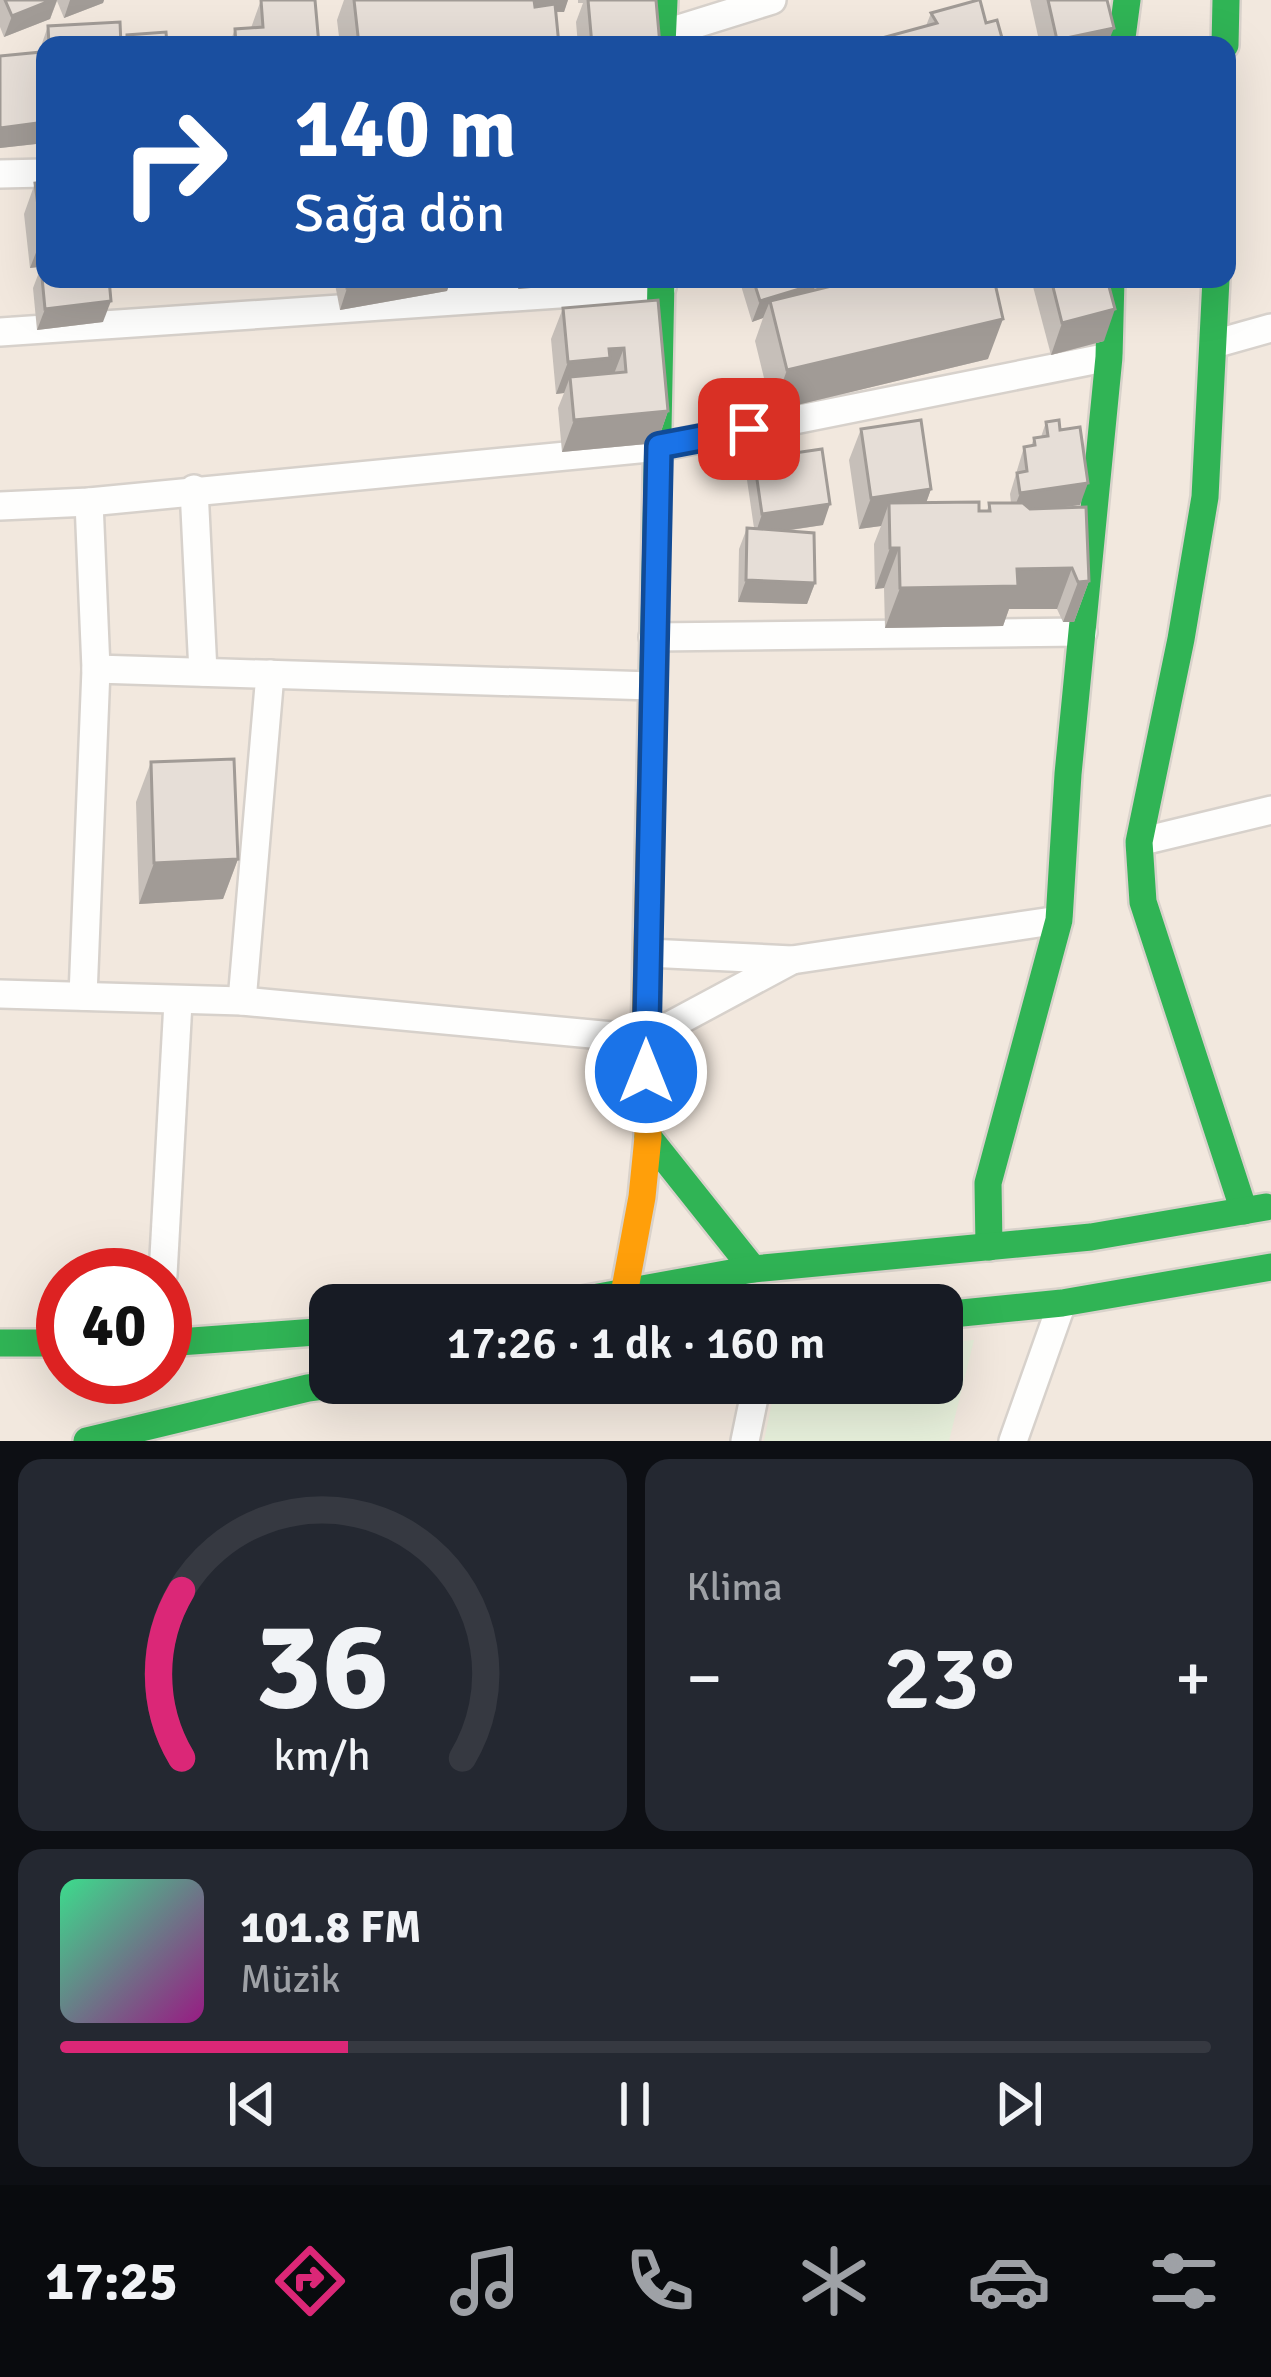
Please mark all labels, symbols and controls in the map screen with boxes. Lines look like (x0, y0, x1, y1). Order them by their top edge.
text: 140 m (294, 77, 516, 181)
icon: right (96, 84, 252, 240)
text: Sağa dön (294, 180, 505, 247)
pin (698, 378, 800, 480)
icon: arrive (716, 396, 782, 462)
position arrow (583, 1009, 709, 1135)
speed limit sign: 40 (36, 1248, 192, 1404)
text: 17:26 · 1 dk · 160 m (447, 1316, 825, 1371)
text: Klima (687, 1563, 782, 1611)
text: 36 (255, 1590, 390, 1743)
text: 23° (883, 1623, 1015, 1734)
text: − (687, 1638, 722, 1719)
text: + (1175, 1638, 1211, 1719)
text: km/h (274, 1730, 371, 1783)
text: 101.8 FM (240, 1900, 422, 1955)
text: Müzik (240, 1955, 340, 2003)
icon: previous (219, 2071, 285, 2137)
icon: pause (602, 2071, 668, 2137)
icon: next (986, 2071, 1052, 2137)
icon: directions (268, 2239, 352, 2323)
icon: music (443, 2239, 527, 2323)
icon: phone (618, 2239, 702, 2323)
icon: climate (792, 2239, 876, 2323)
icon: car (967, 2239, 1051, 2323)
icon: filters (1142, 2239, 1226, 2323)
text: 17:25 (45, 2248, 178, 2315)

